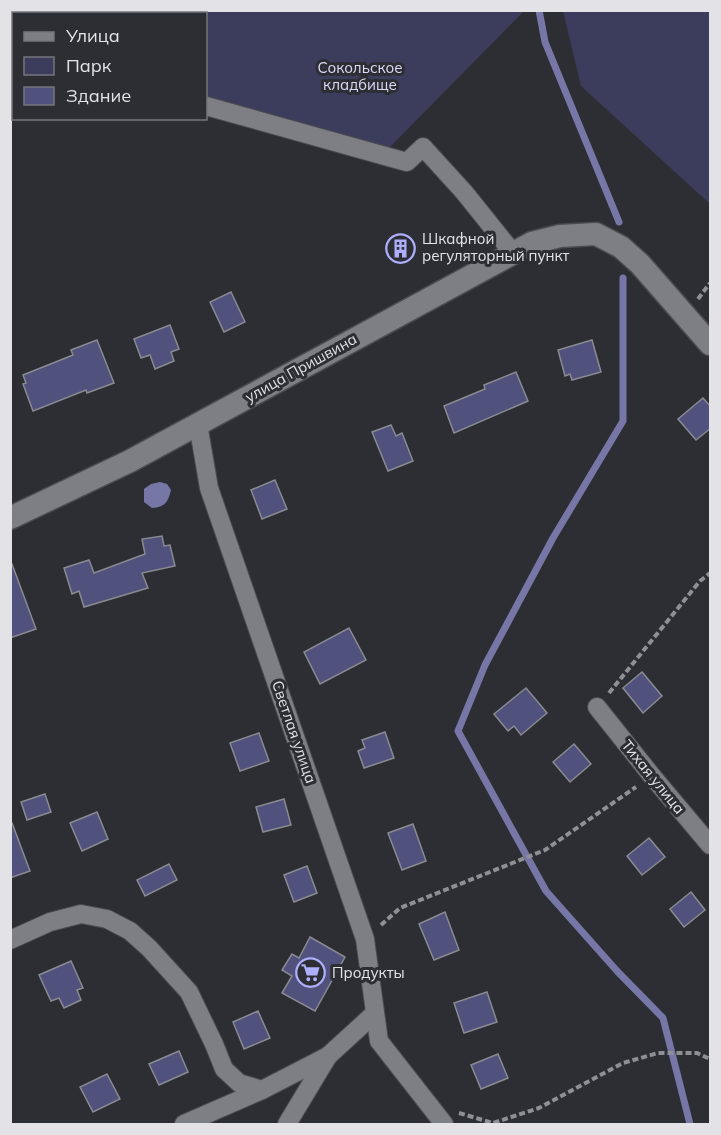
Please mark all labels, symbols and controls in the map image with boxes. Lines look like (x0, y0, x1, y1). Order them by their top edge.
legend (12, 12, 207, 120)
text: Улица (65, 24, 120, 47)
text: Парк (66, 54, 112, 77)
park label: Сокольское кладбище (317, 58, 403, 94)
text: Здание (66, 84, 131, 107)
place label: Шкафной регуляторный пункт (422, 229, 570, 265)
building icon: Шкафной регуляторный пункт (385, 232, 417, 264)
street label: улица Пришвина (242, 329, 360, 406)
street label: Светлая улица (268, 678, 321, 786)
street label: Тихая улица (618, 736, 689, 818)
supermarket icon: Продукты (295, 957, 327, 989)
place label: Продукты (332, 963, 405, 982)

